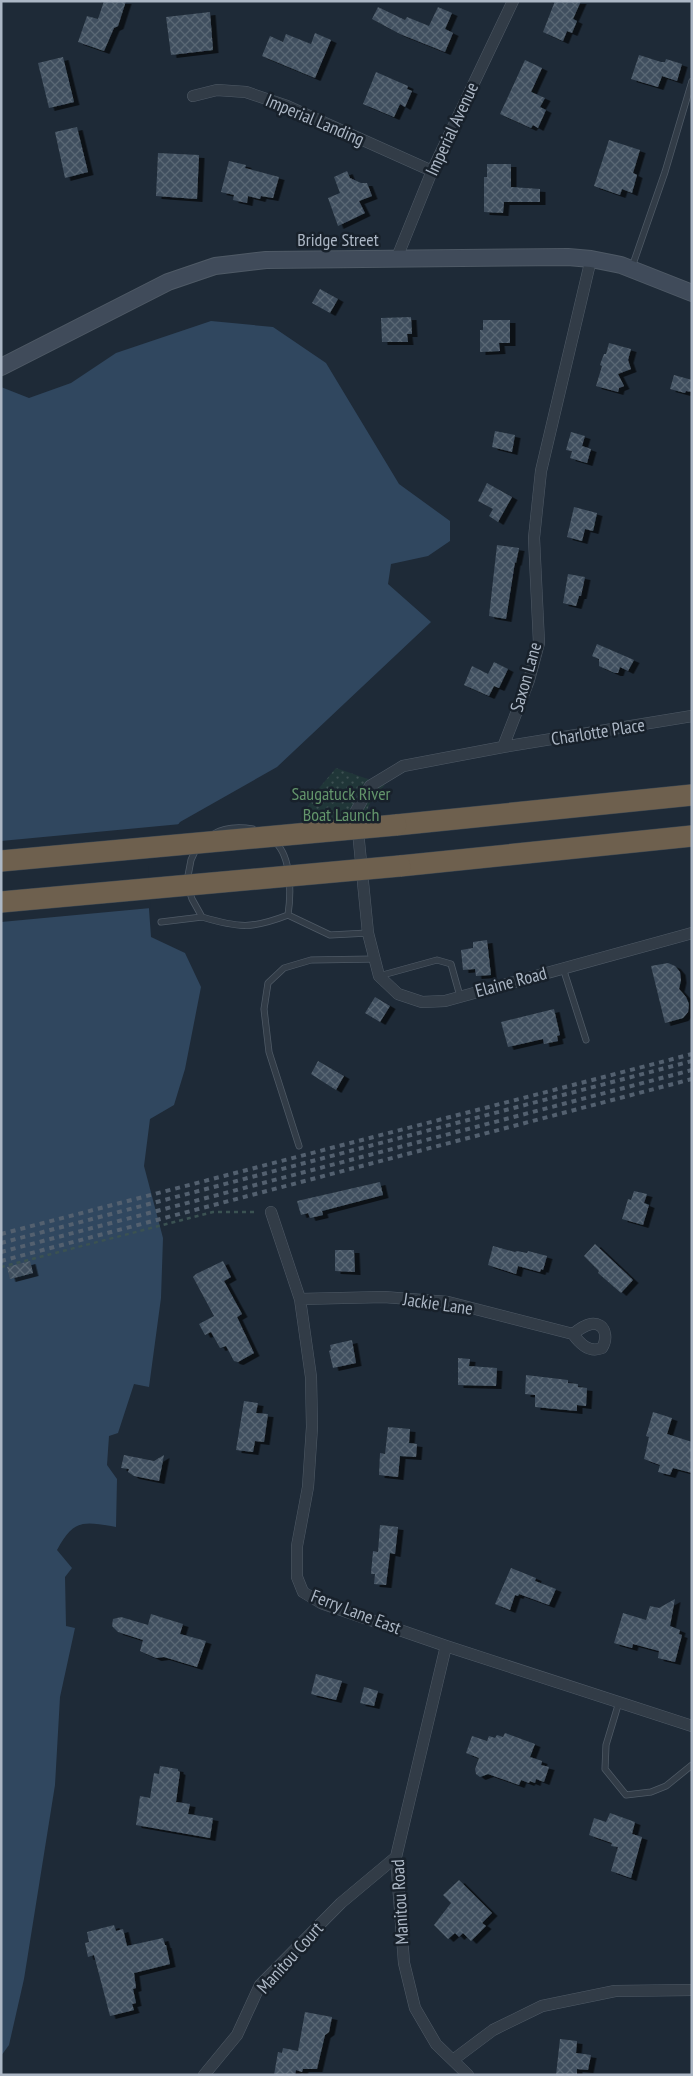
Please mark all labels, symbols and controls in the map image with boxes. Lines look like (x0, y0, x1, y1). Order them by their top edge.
street label: Imperial Avenue (420, 78, 483, 179)
street label: Imperial Landing (262, 88, 368, 151)
street label: Bridge Street (297, 228, 379, 251)
street label: Saxon Lane (505, 639, 546, 714)
street label: Charlotte Place (550, 713, 646, 750)
park label: Saugatuck River Boat Launch (291, 782, 391, 826)
street label: Elaine Road (473, 961, 549, 1002)
street label: Jackie Lane (401, 1287, 474, 1320)
street label: Ferry Lane East (308, 1584, 404, 1639)
street label: Manitou Road (386, 1859, 413, 1945)
street label: Manitou Court (252, 1917, 328, 1998)

